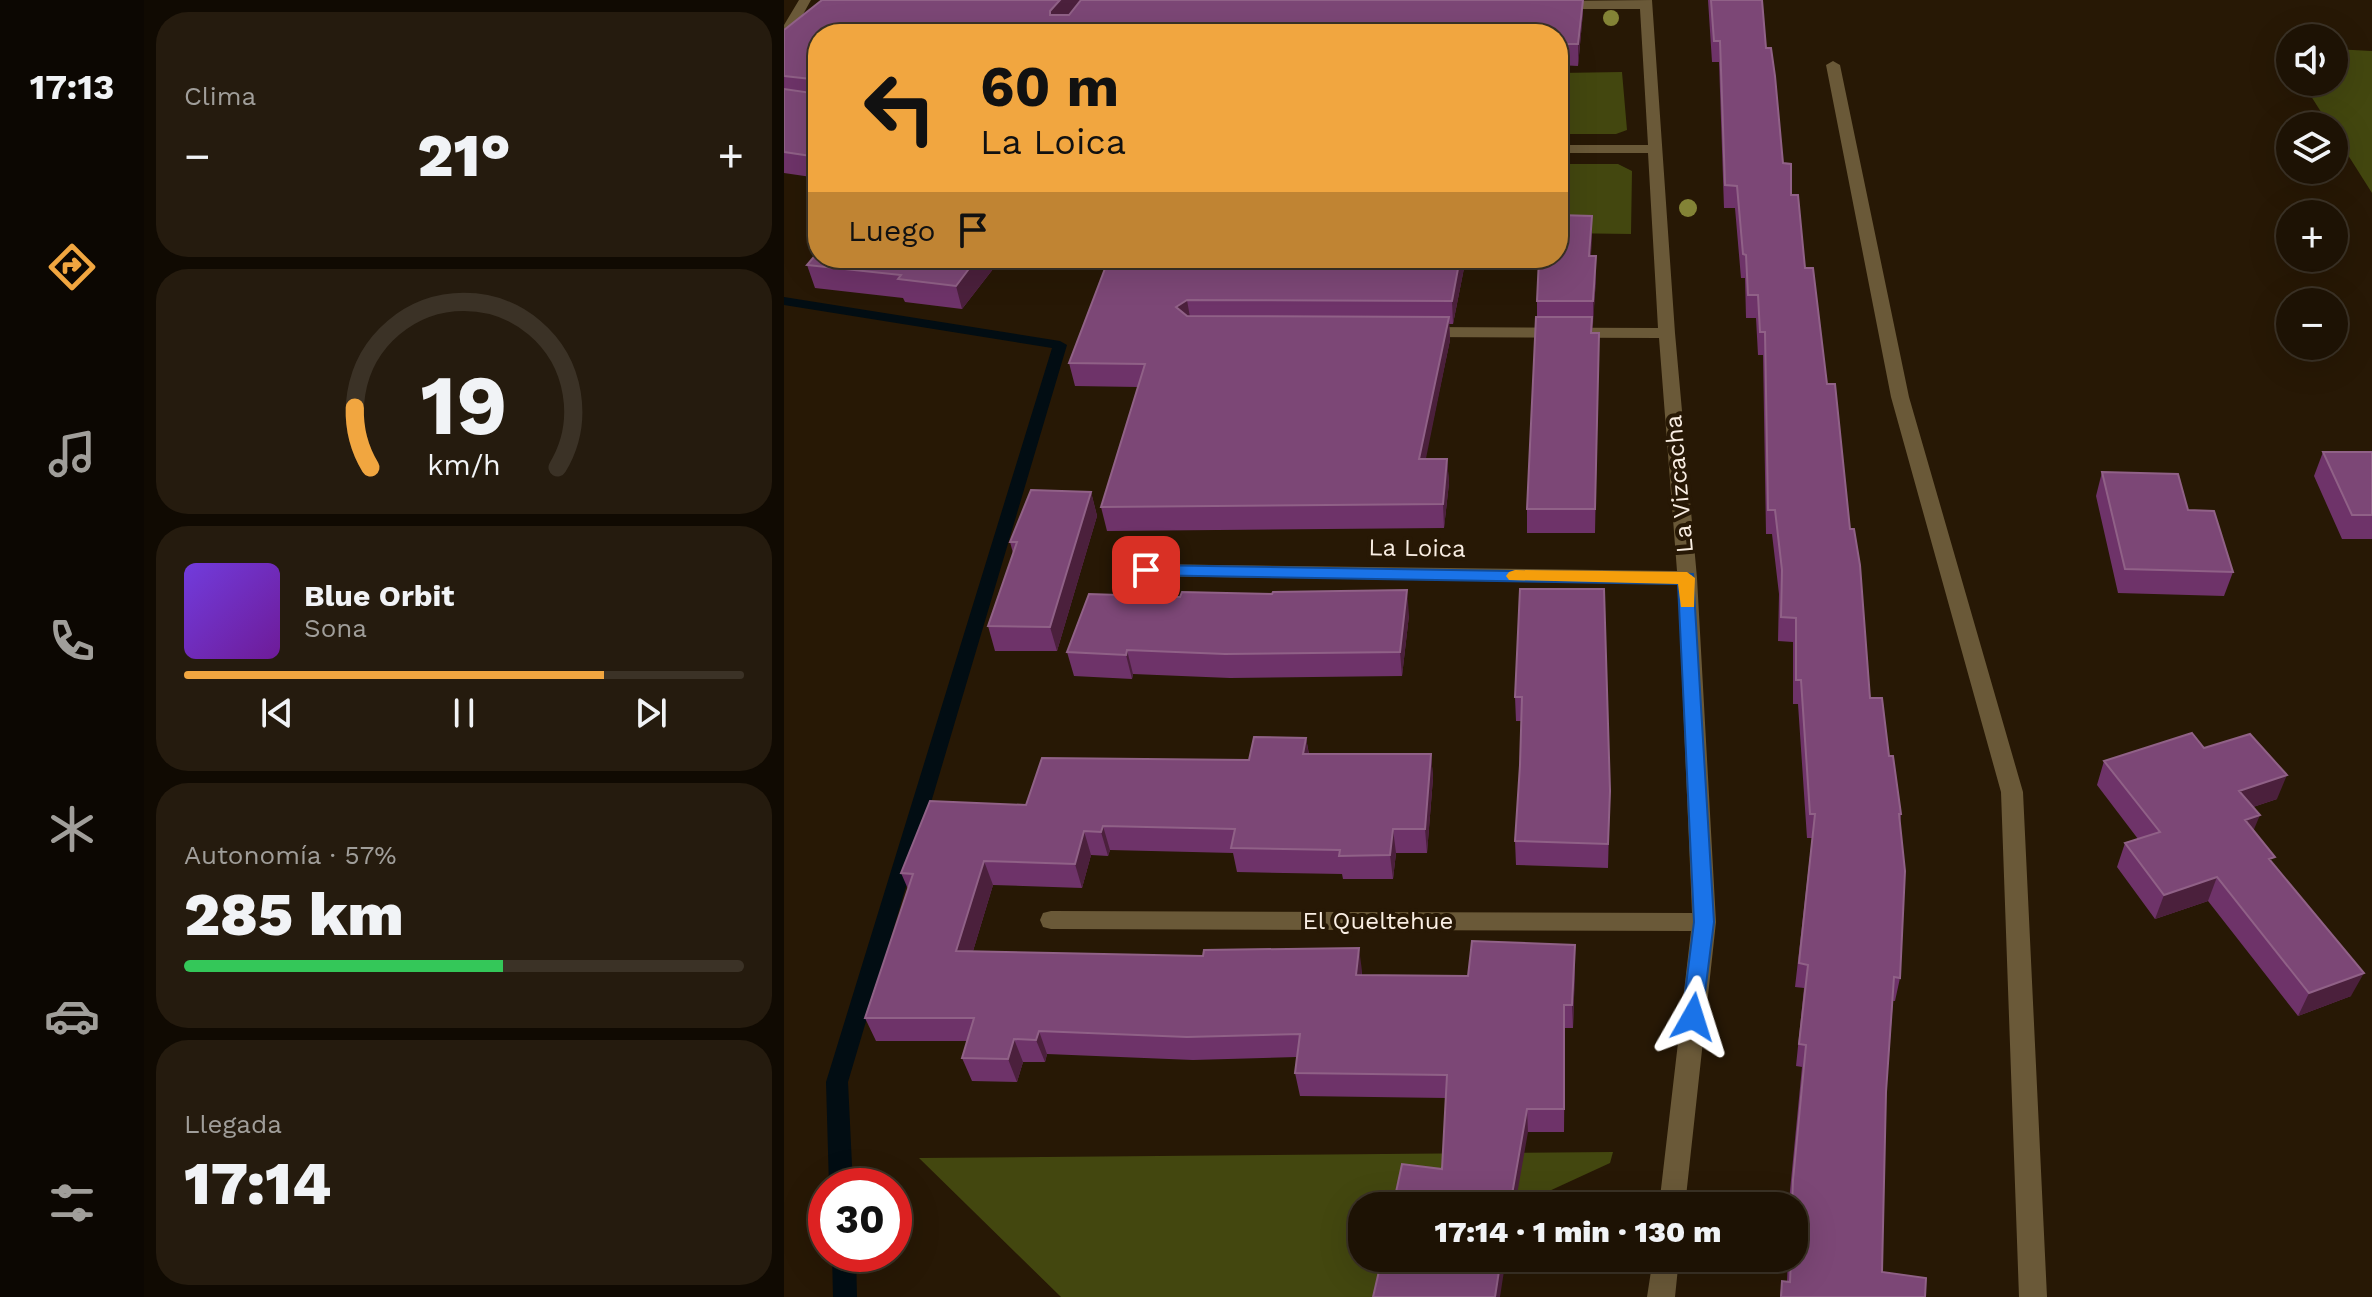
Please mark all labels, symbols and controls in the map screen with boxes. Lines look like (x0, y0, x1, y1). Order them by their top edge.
map controls (2276, 24, 2348, 360)
button: sound (2276, 24, 2348, 96)
text: 60 m (980, 54, 1119, 120)
icon: left (848, 56, 952, 160)
text: 17:13 (30, 66, 114, 108)
text: Clima (184, 81, 256, 111)
button: layers (2276, 112, 2348, 184)
text: 21° (417, 120, 511, 191)
text: La Loica (980, 121, 1126, 163)
text: − (184, 130, 211, 182)
text: + (717, 130, 744, 182)
button: + (2276, 200, 2348, 272)
icon: arrive (951, 208, 995, 252)
text: Luego (848, 213, 935, 248)
icon: directions (44, 239, 100, 295)
button: − (2276, 288, 2348, 360)
text: 19 (420, 356, 508, 453)
street label: La Vizcacha (1659, 414, 1699, 554)
icon: music (44, 426, 100, 482)
text: km/h (427, 448, 501, 482)
street label: La Loica (1368, 533, 1466, 563)
pin (1112, 536, 1180, 604)
icon: arrive (1124, 548, 1168, 592)
text: Blue Orbit (304, 578, 454, 613)
icon: phone (44, 613, 100, 669)
text: Sona (304, 613, 367, 643)
icon: previous (255, 691, 299, 735)
icon: pause (442, 691, 486, 735)
icon: next (629, 691, 673, 735)
icon: climate (44, 801, 100, 857)
text: Autonomía · 57% (184, 840, 397, 870)
text: 285 km (184, 879, 404, 950)
street label: El Queltehue (1303, 907, 1453, 935)
position arrow (1651, 975, 1735, 1059)
icon: car (44, 988, 100, 1044)
text: Llegada (184, 1109, 282, 1139)
text: 17:14 (184, 1148, 331, 1219)
speed limit sign: 30 (808, 1168, 912, 1272)
icon: filters (44, 1175, 100, 1231)
text: 17:14 · 1 min · 130 m (1435, 1214, 1721, 1249)

